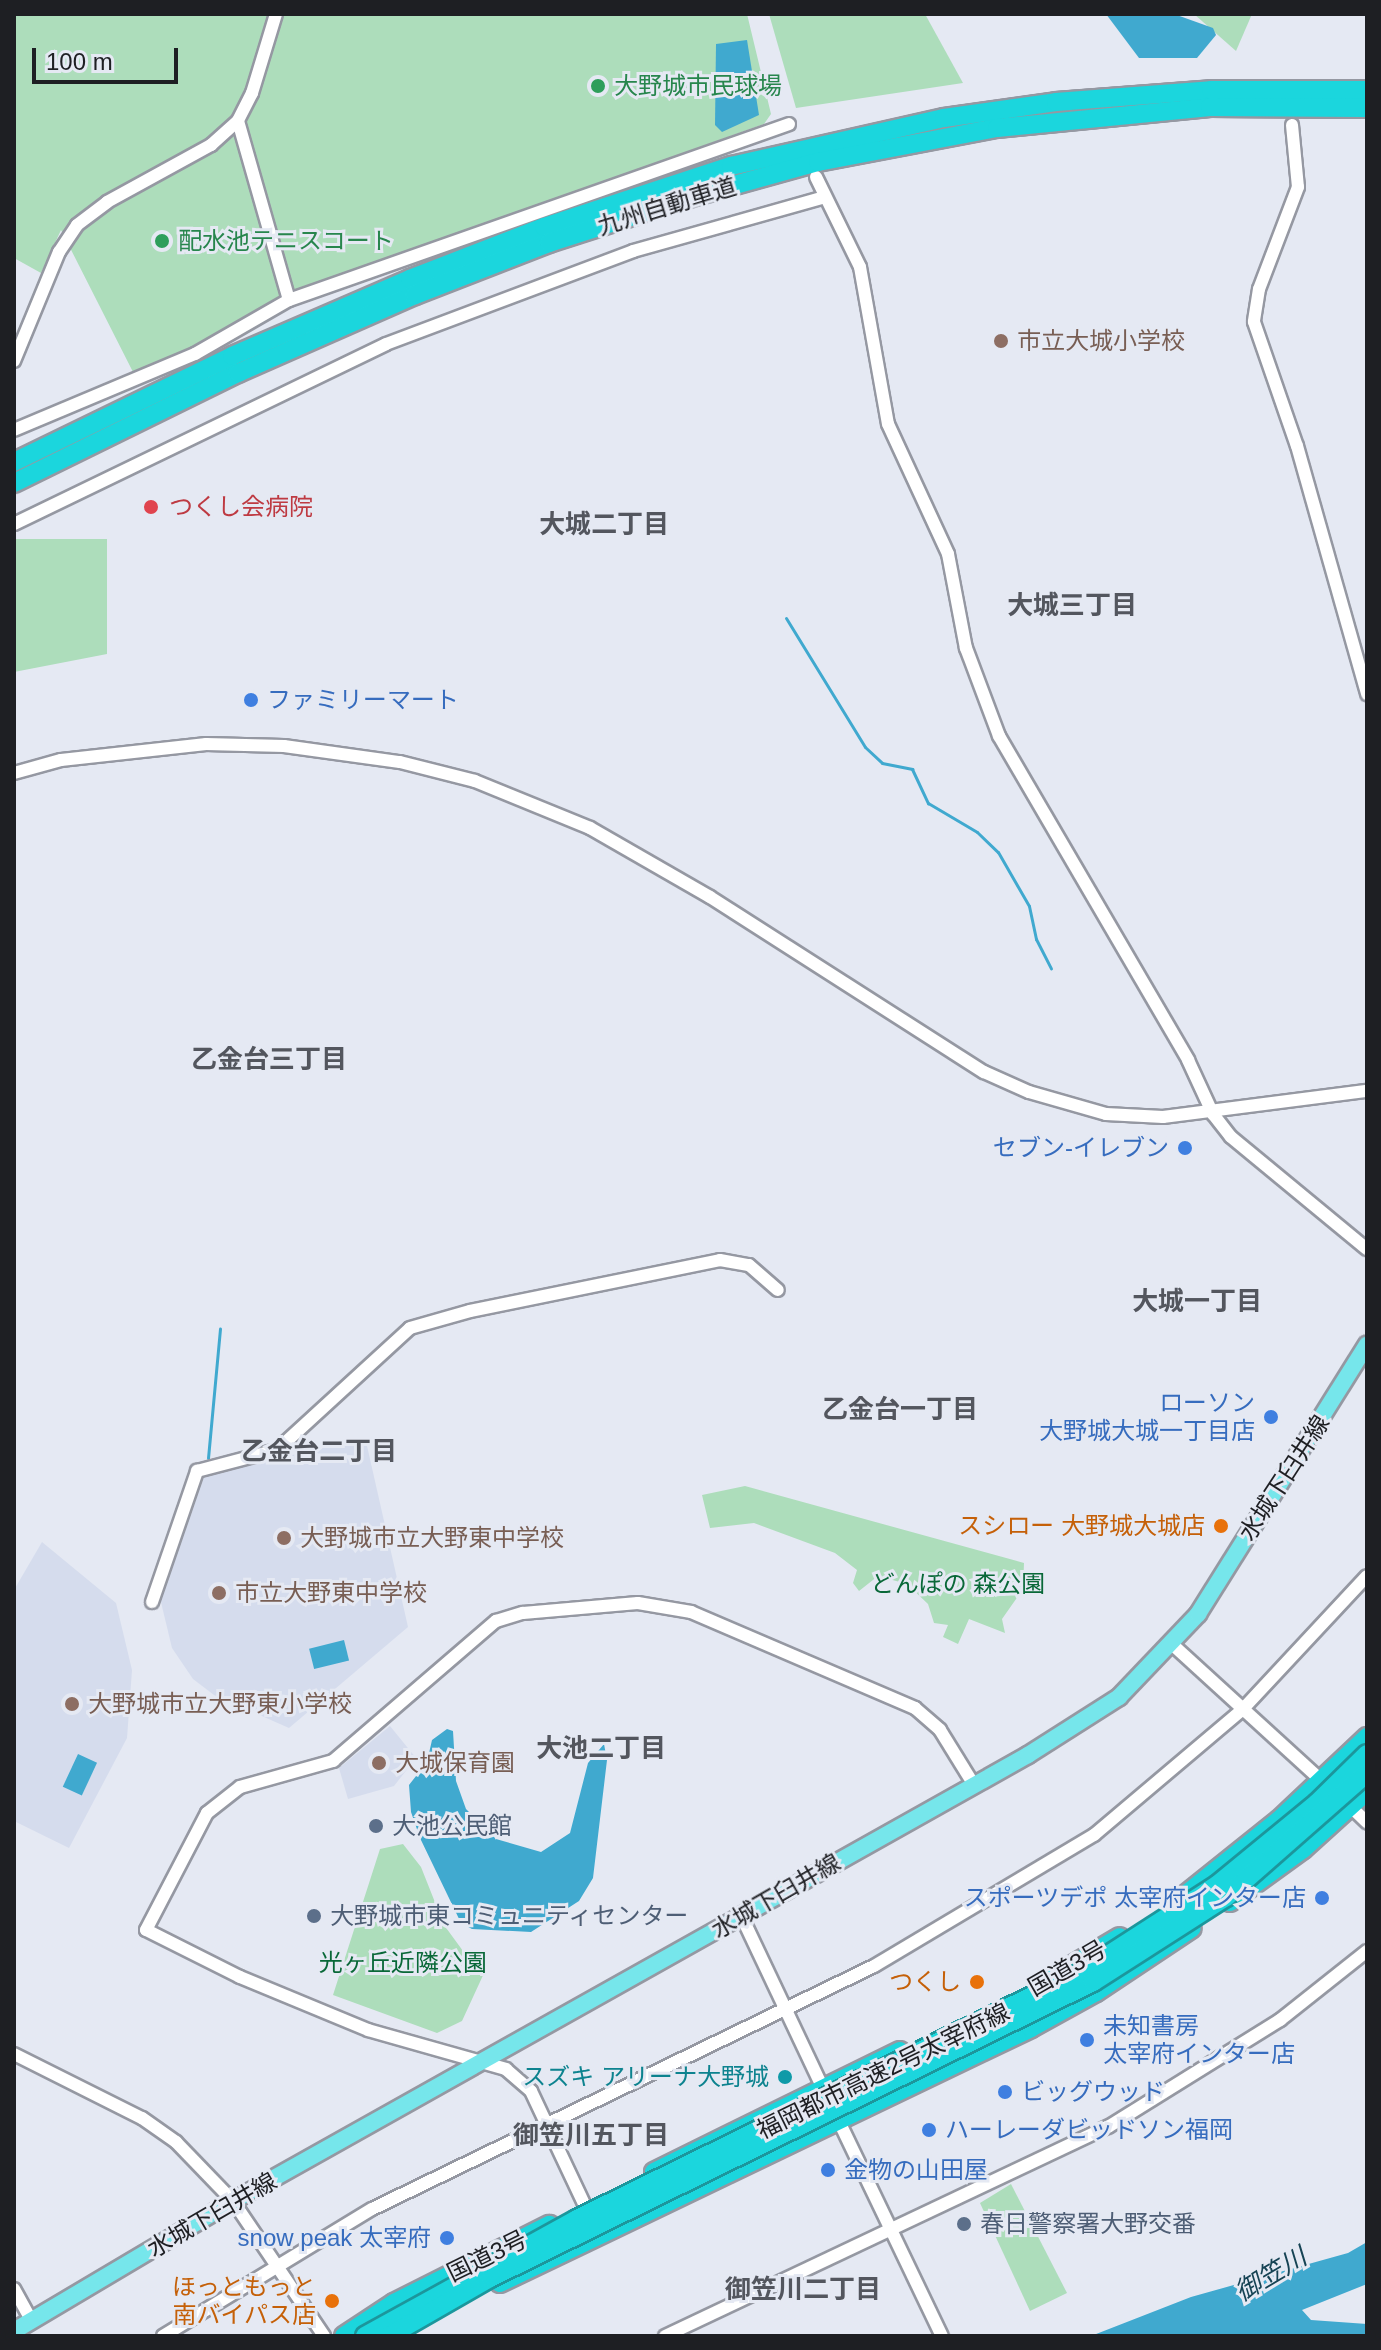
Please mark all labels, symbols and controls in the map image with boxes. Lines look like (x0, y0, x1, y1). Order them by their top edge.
scale bar (36, 32, 182, 82)
text: 100 m (46, 48, 113, 75)
place label: 大野城市民球場 (614, 72, 782, 100)
marker: 大野城市民球場 (589, 77, 607, 95)
street label: 九州自動車道 (594, 171, 740, 241)
place label: 配水池テニスコート (178, 227, 394, 255)
marker: 配水池テニスコート (153, 232, 171, 250)
place label: 市立大城小学校 (1017, 327, 1185, 355)
marker: 市立大城小学校 (992, 332, 1010, 350)
place label: つくし会病院 (169, 493, 313, 521)
marker: つくし会病院 (140, 496, 162, 518)
district label: 大城二丁目 (539, 509, 669, 541)
district label: 大城三丁目 (1007, 590, 1137, 622)
place label: ファミリーマート (267, 686, 459, 714)
marker: ファミリーマート (242, 691, 260, 709)
district label: 乙金台三丁目 (191, 1044, 347, 1076)
place label: セブン-イレブン (993, 1134, 1169, 1162)
marker: セブン-イレブン (1176, 1139, 1194, 1157)
district label: 大城一丁目 (1132, 1286, 1262, 1318)
place label: ローソン 大野城大城一丁目店 (1039, 1389, 1255, 1445)
district label: 乙金台一丁目 (822, 1394, 978, 1426)
marker: ローソン 大野城大城一丁目店 (1262, 1408, 1280, 1426)
street label: 水城下臼井線 (1233, 1410, 1335, 1546)
district label: 乙金台二丁目 (241, 1436, 397, 1468)
place label: スシロー 大野城大城店 (958, 1512, 1205, 1540)
marker: スシロー 大野城大城店 (1212, 1517, 1230, 1535)
place label: 大野城市立大野東中学校 (300, 1524, 564, 1552)
marker: 大野城市立大野東中学校 (275, 1529, 293, 1547)
park label: どんぽの 森公園 (871, 1570, 1045, 1598)
place label: 市立大野東中学校 (235, 1579, 427, 1607)
marker: 市立大野東中学校 (210, 1584, 228, 1602)
place label: 大野城市立大野東小学校 (88, 1690, 352, 1718)
marker: 大野城市立大野東小学校 (63, 1695, 81, 1713)
district label: 大池二丁目 (536, 1733, 666, 1765)
place label: 大城保育園 (395, 1749, 515, 1777)
marker: 大城保育園 (370, 1754, 388, 1772)
place label: 大池公民館 (392, 1812, 512, 1840)
marker: 大池公民館 (367, 1817, 385, 1835)
street label: 水城下臼井線 (706, 1848, 846, 1944)
place label: スポーツデポ 太宰府インター店 (963, 1884, 1306, 1912)
marker: スポーツデポ 太宰府インター店 (1313, 1889, 1331, 1907)
place label: 大野城市東コミュニティセンター (330, 1902, 690, 1930)
marker: 大野城市東コミュニティセンター (305, 1907, 323, 1925)
street label: 国道3号 (1023, 1934, 1111, 2002)
park label: 光ヶ丘近隣公園 (319, 1949, 487, 1977)
place label: つくし (889, 1968, 961, 1996)
marker: つくし (968, 1973, 986, 1991)
street label: 福岡都市高速2号太宰府線 (752, 1997, 1014, 2145)
place label: 未知書房 太宰府インター店 (1103, 2012, 1295, 2068)
marker: 未知書房 太宰府インター店 (1078, 2031, 1096, 2049)
place label: スズキ アリーナ大野城 (522, 2063, 769, 2091)
marker: スズキ アリーナ大野城 (776, 2068, 794, 2086)
place label: ビッグウッド (1021, 2078, 1165, 2106)
marker: ビッグウッド (996, 2083, 1014, 2101)
place label: ハーレーダビッドソン福岡 (945, 2116, 1233, 2144)
district label: 御笠川五丁目 (513, 2120, 669, 2152)
marker: ハーレーダビッドソン福岡 (920, 2121, 938, 2139)
place label: 金物の山田屋 (844, 2156, 988, 2184)
marker: 金物の山田屋 (819, 2161, 837, 2179)
street label: 水城下臼井線 (142, 2167, 282, 2263)
place label: 春日警察署大野交番 (980, 2210, 1196, 2238)
marker: 春日警察署大野交番 (955, 2215, 973, 2233)
place label: snow peak 太宰府 (238, 2224, 431, 2252)
street label: 国道3号 (442, 2224, 532, 2288)
marker: snow peak 太宰府 (438, 2229, 456, 2247)
water label: 御笠川 (1230, 2242, 1312, 2308)
place label: ほっともっと 南バイパス店 (172, 2273, 316, 2329)
district label: 御笠川二丁目 (725, 2274, 881, 2306)
marker: ほっともっと 南バイパス店 (323, 2292, 341, 2310)

